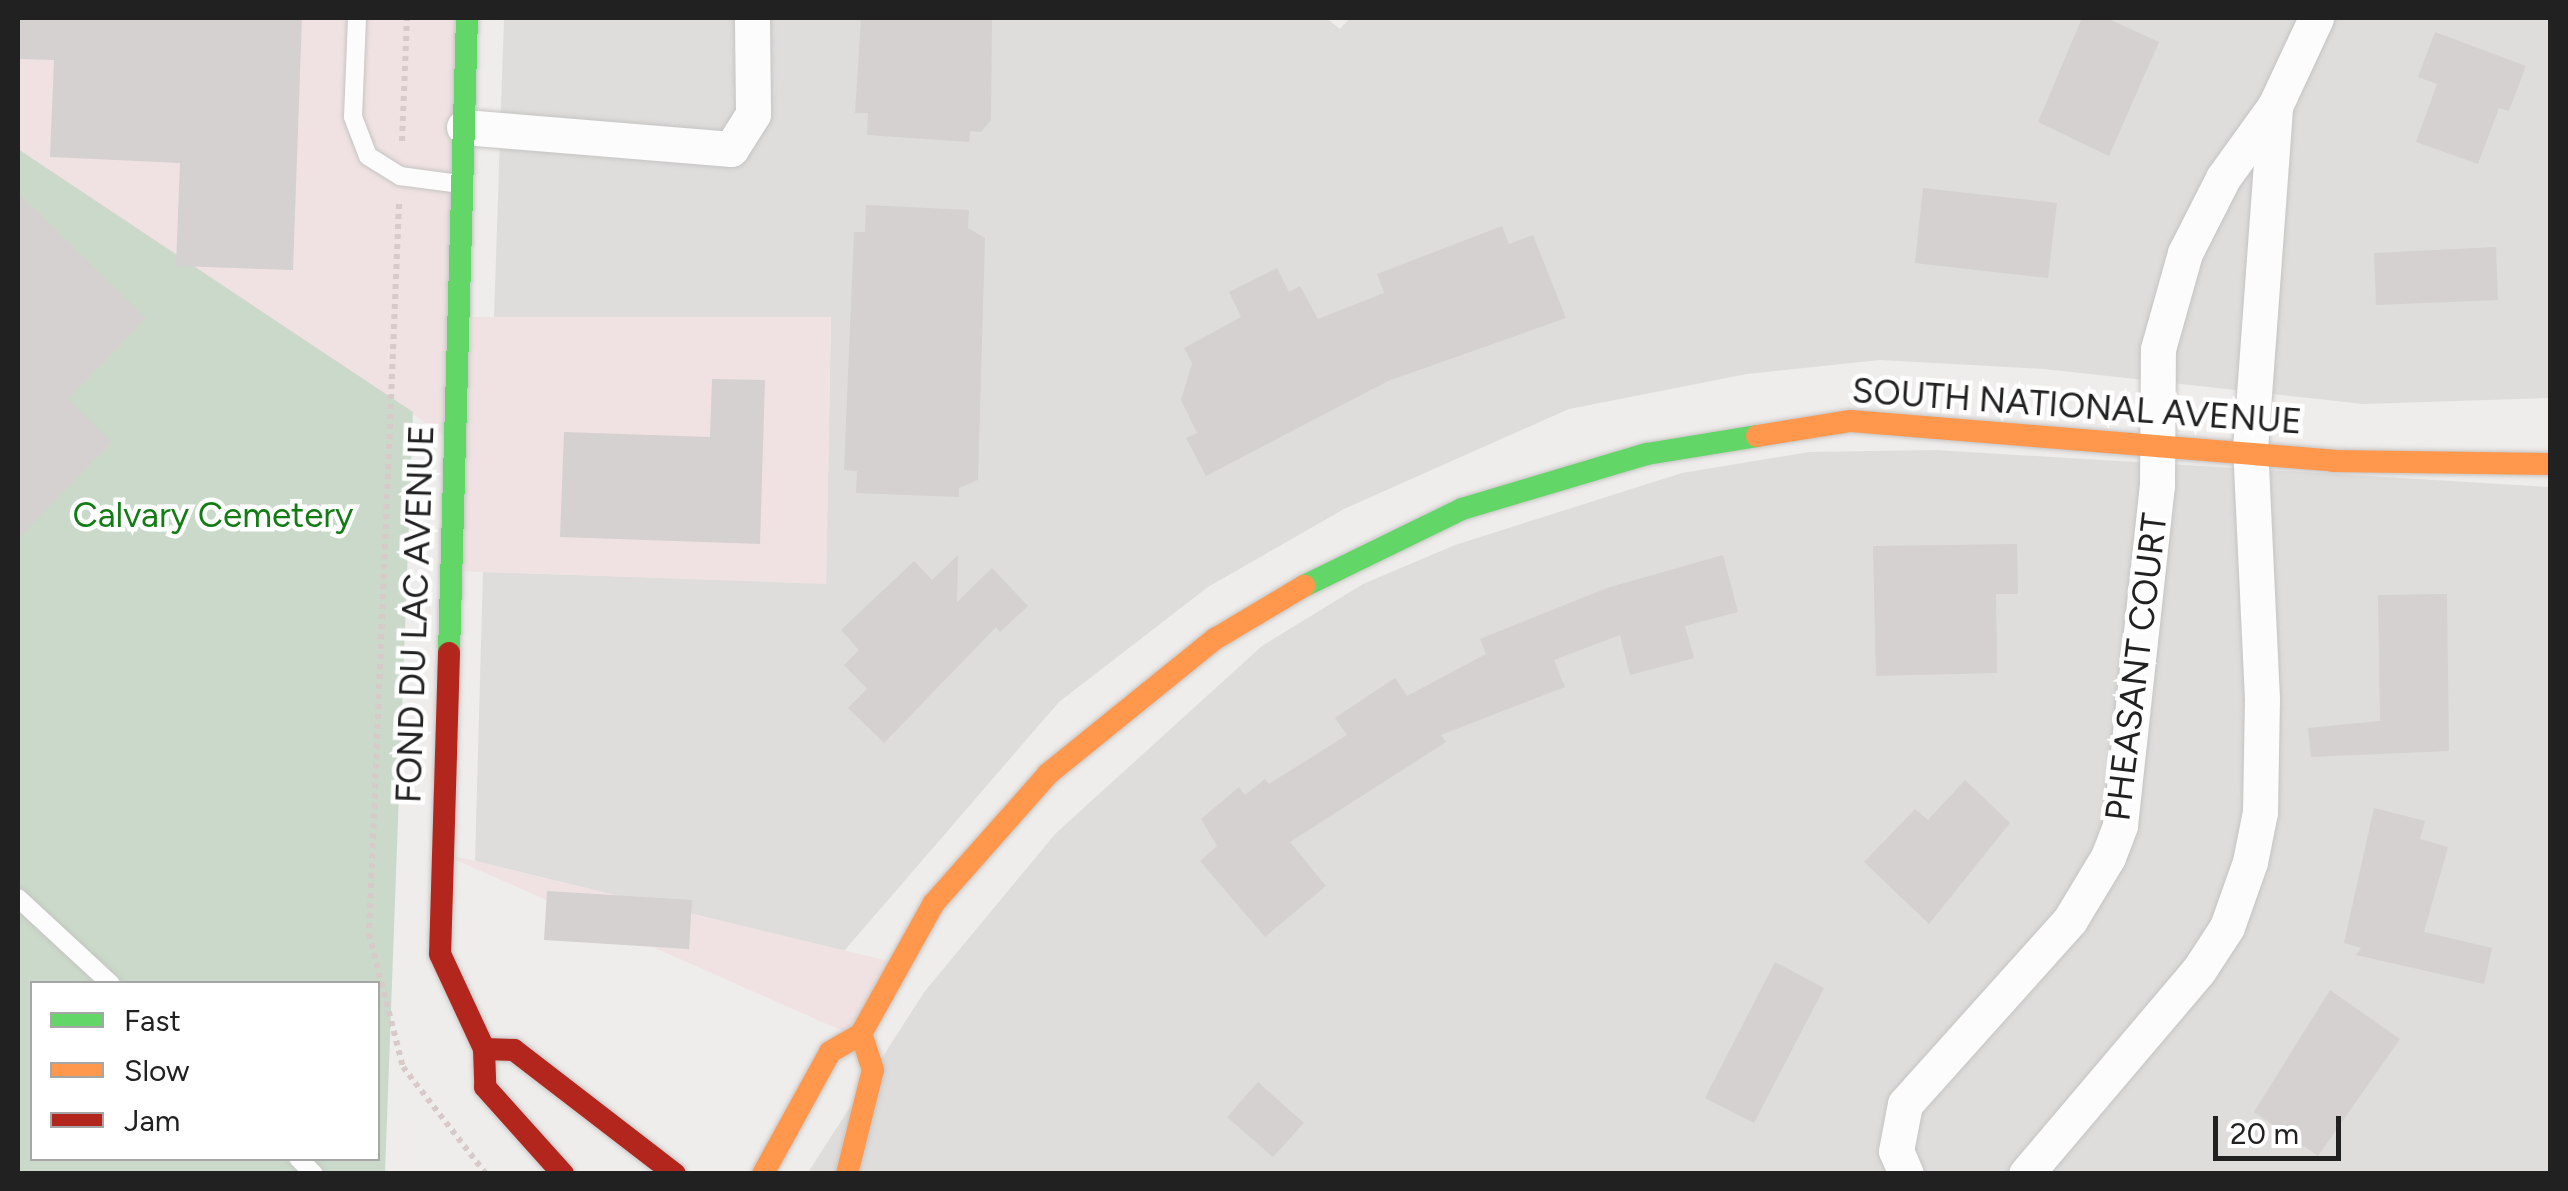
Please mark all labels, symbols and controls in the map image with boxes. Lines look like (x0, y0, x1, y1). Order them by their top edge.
street label: SOUTH NATIONAL AVENUE (1851, 369, 2303, 443)
street label: FOND DU LAC AVENUE (387, 424, 443, 804)
park label: Calvary Cemetery (72, 494, 354, 536)
street label: PHEASANT COURT (2096, 511, 2176, 823)
legend (30, 981, 380, 1161)
text: Fast (124, 1002, 181, 1039)
text: Slow (124, 1052, 190, 1089)
scale bar (2218, 1096, 2346, 1158)
text: Jam (124, 1102, 180, 1139)
text: 20 m (2230, 1115, 2299, 1152)

